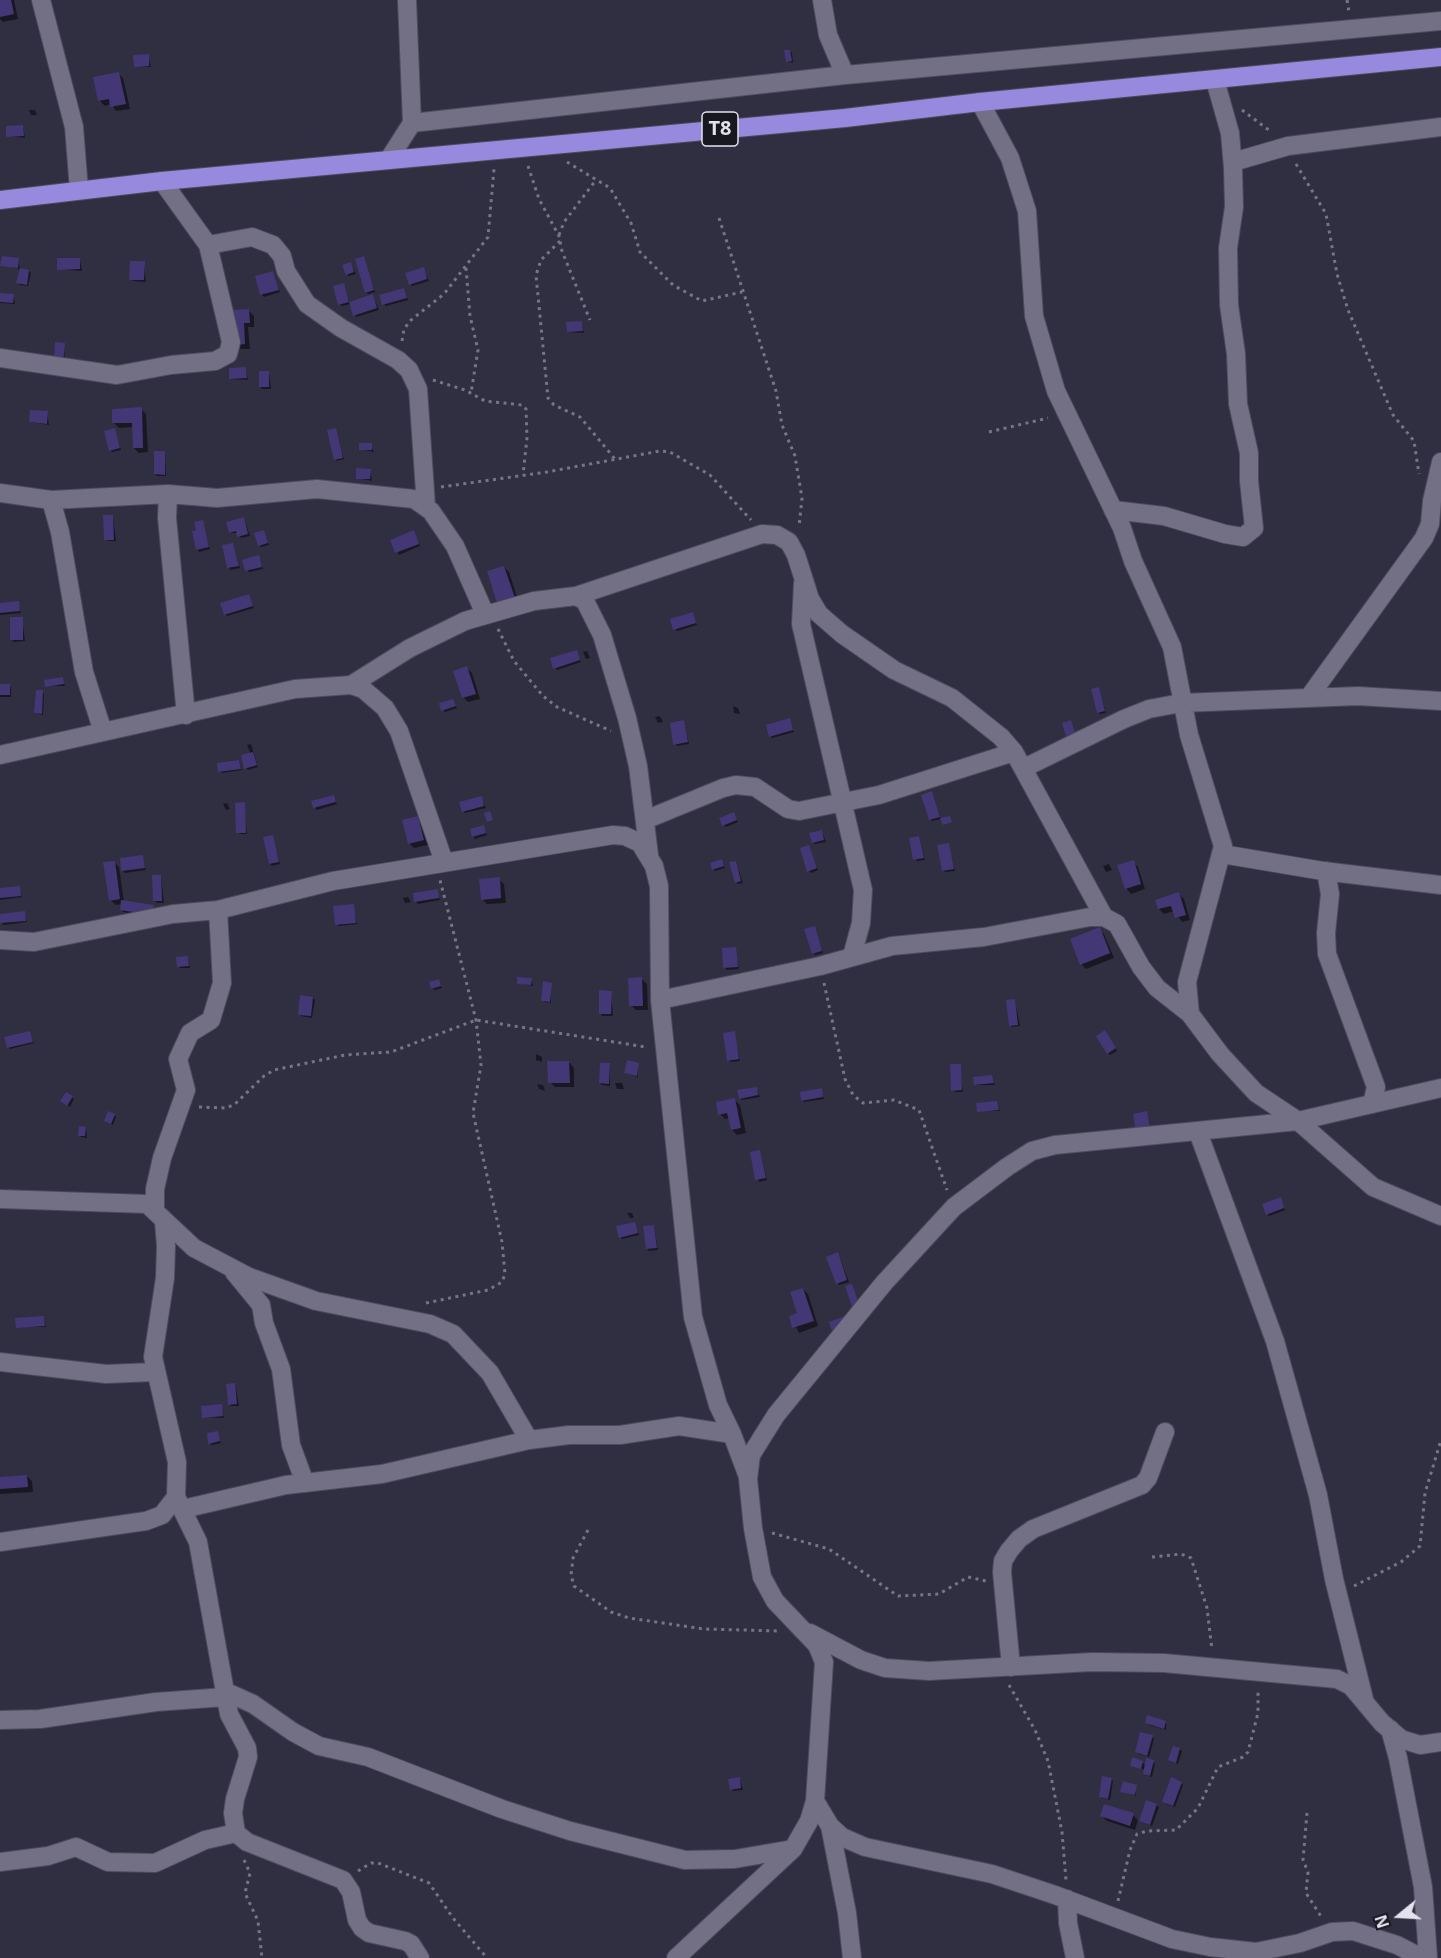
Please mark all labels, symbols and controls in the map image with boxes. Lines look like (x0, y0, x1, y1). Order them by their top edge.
road number: T8 (702, 112, 738, 146)
north arrow (1369, 1886, 1429, 1946)
text: N (1369, 1912, 1394, 1931)

